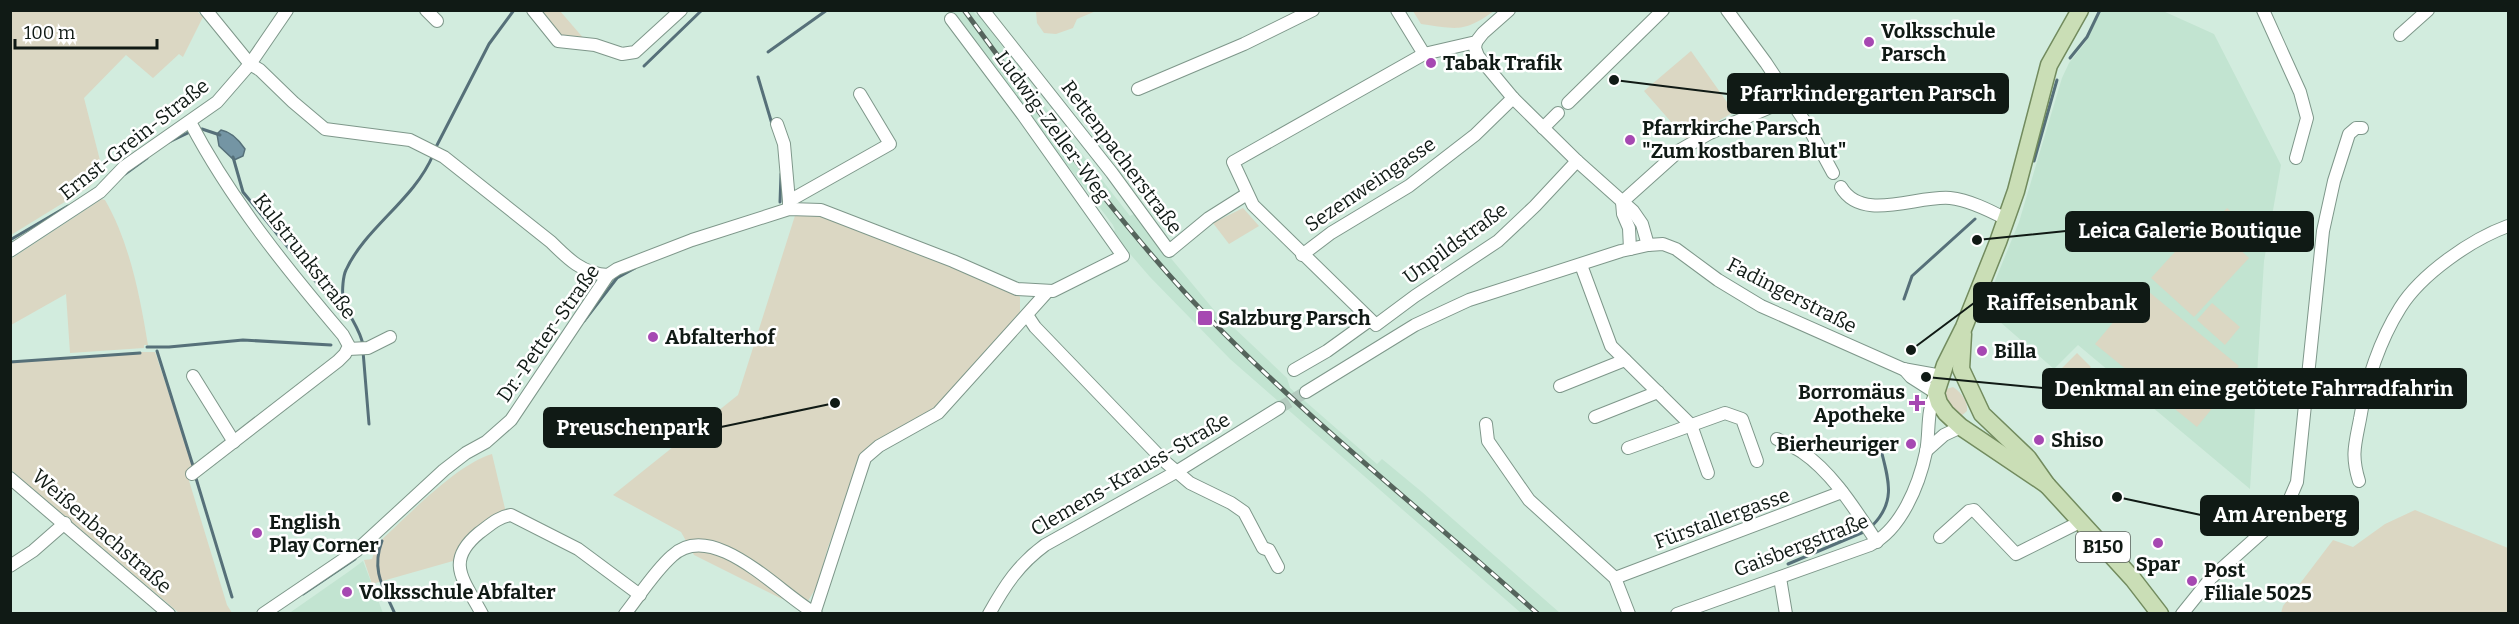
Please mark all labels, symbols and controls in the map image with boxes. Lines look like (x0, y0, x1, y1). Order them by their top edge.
scale bar (15, 12, 158, 50)
place label: Volksschule Parsch (1881, 19, 1995, 66)
text: 100 m (24, 22, 75, 44)
marker: Volksschule Parsch (1862, 35, 1876, 49)
street label: Ludwig-Zeller-Weg (990, 46, 1116, 206)
place label: Tabak Trafik (1443, 51, 1562, 75)
marker: Tabak Trafik (1424, 56, 1438, 70)
street label: Ernst-Grein-Straße (54, 73, 214, 205)
callout: Pfarrkindergarten Parsch (1728, 74, 2008, 113)
street label: Rettenpacherstraße (1056, 76, 1188, 238)
text: Pfarrkindergarten Parsch (1740, 81, 1997, 107)
place label: Pfarrkirche Parsch "Zum kostbaren Blut" (1642, 116, 1846, 163)
street label: Sezenweingasse (1300, 131, 1440, 237)
marker: Pfarrkirche Parsch "Zum kostbaren Blut" (1623, 133, 1637, 147)
street label: Kulstrunkstraße (249, 188, 361, 324)
street label: Unpildstraße (1398, 197, 1512, 289)
callout: Leica Galerie Boutique (2066, 212, 2313, 251)
text: Leica Galerie Boutique (2078, 218, 2302, 244)
street label: Fadingerstraße (1723, 252, 1861, 338)
street label: Dr.-Petter-Straße (492, 260, 604, 406)
callout: Raiffeisenbank (1974, 283, 2149, 322)
text: Raiffeisenbank (1987, 290, 2138, 316)
place label: Salzburg Parsch (1218, 306, 1371, 330)
marker: Salzburg Parsch (1196, 309, 1214, 327)
place label: Abfalterhof (665, 325, 777, 349)
marker: Abfalterhof (646, 330, 660, 344)
place label: Billa (1994, 339, 2037, 363)
marker: Billa (1975, 344, 1989, 358)
callout: Denkmal an eine getötete Fahrradfahrin (2043, 369, 2466, 408)
text: Denkmal an eine getötete Fahrradfahrin (2055, 376, 2454, 402)
place label: Borromäus Apotheke (1798, 380, 1905, 427)
marker: Borromäus Apotheke (1910, 396, 1924, 410)
street label: Clemens-Krauss-Straße (1026, 407, 1234, 541)
callout: Preuschenpark (544, 408, 721, 447)
text: Preuschenpark (557, 415, 710, 441)
place label: Shiso (2051, 428, 2103, 452)
place label: Bierheuriger (1777, 432, 1900, 456)
marker: Shiso (2032, 433, 2046, 447)
marker: Bierheuriger (1904, 437, 1918, 451)
street label: Weißenbachstraße (27, 464, 177, 598)
street label: Fürstallergasse (1651, 482, 1793, 554)
callout: Am Arenberg (2201, 496, 2358, 535)
text: Am Arenberg (2213, 502, 2347, 528)
street label: Gaisbergstraße (1730, 508, 1872, 582)
place label: English Play Corner (269, 510, 379, 557)
marker: English Play Corner (250, 526, 264, 540)
road number: B150 (2076, 532, 2130, 562)
marker: Spar (2151, 536, 2165, 550)
place label: Spar (2136, 552, 2181, 576)
place label: Post Filiale 5025 (2204, 558, 2312, 605)
marker: Post Filiale 5025 (2185, 574, 2199, 588)
place label: Volksschule Abfalter (359, 580, 556, 604)
marker: Volksschule Abfalter (340, 585, 354, 599)

